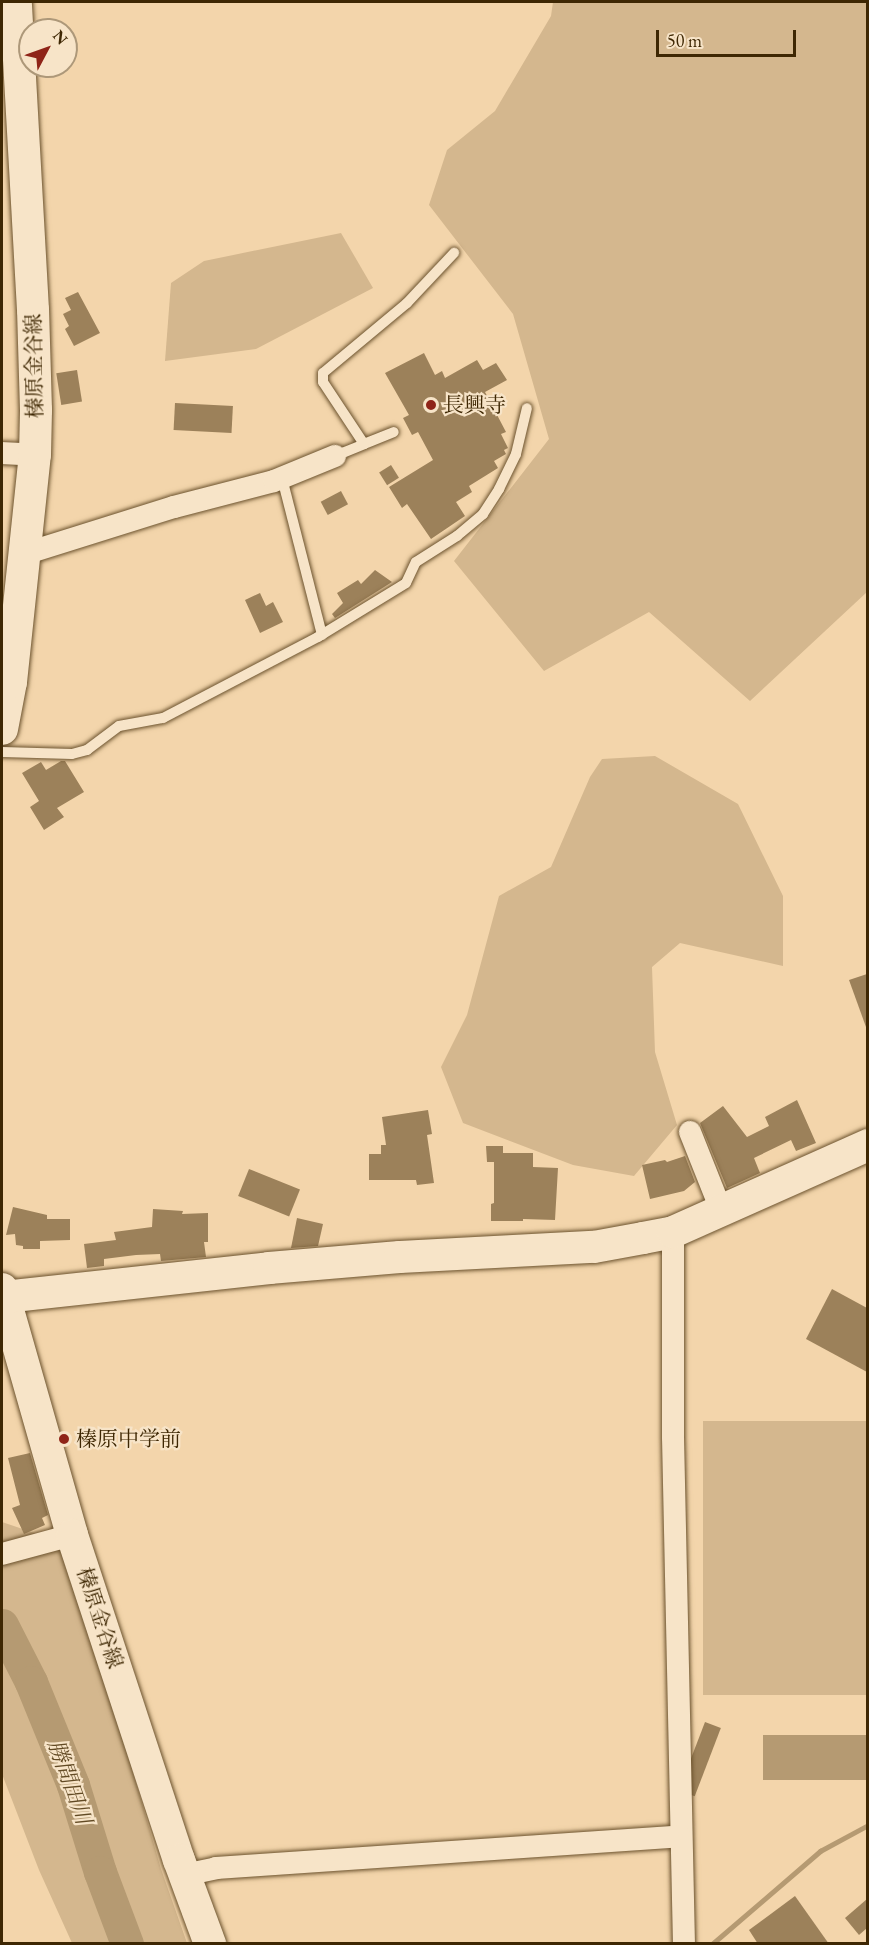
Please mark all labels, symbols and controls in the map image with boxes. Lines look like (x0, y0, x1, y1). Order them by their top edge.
north arrow (18, 18, 78, 78)
scale bar (659, 18, 798, 56)
text: N (48, 25, 73, 49)
text: 50 m (667, 29, 702, 52)
street label: 榛原金谷線 (20, 313, 48, 419)
place label: 長興寺 (443, 392, 506, 418)
marker: 長興寺 (424, 398, 438, 412)
place label: 榛原中学前 (76, 1426, 181, 1452)
marker: 榛原中学前 (57, 1432, 71, 1446)
street label: 榛原金谷線 (72, 1564, 128, 1672)
water label: 勝間田川 (43, 1736, 97, 1828)

